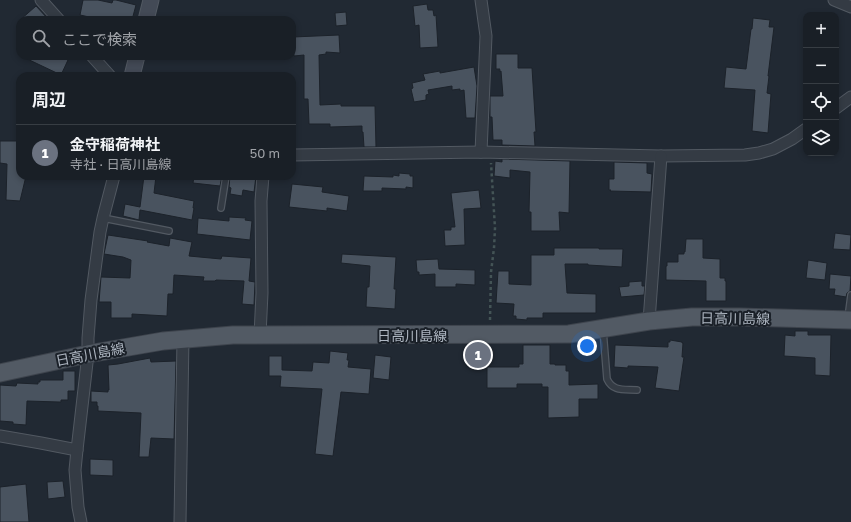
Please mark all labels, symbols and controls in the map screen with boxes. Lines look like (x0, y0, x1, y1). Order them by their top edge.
map controls (803, 12, 839, 156)
button: + (803, 12, 839, 48)
search box (16, 16, 296, 60)
icon: search (30, 27, 52, 49)
text: ここで検索 (62, 30, 137, 48)
button: − (803, 48, 839, 84)
button: locate (803, 84, 839, 120)
text: 周辺 (32, 89, 66, 110)
button: layers (803, 120, 839, 156)
text: 金守稲荷神社 (70, 135, 160, 153)
text: 1 (42, 145, 48, 161)
text: 50 m (250, 145, 280, 161)
text: 寺社 · 日高川島線 (70, 156, 171, 172)
street label: 日高川島線 (700, 309, 770, 327)
street label: 日高川島線 (377, 327, 447, 344)
your location (577, 336, 597, 356)
street label: 日高川島線 (54, 339, 126, 369)
pin: 1 (465, 340, 491, 370)

